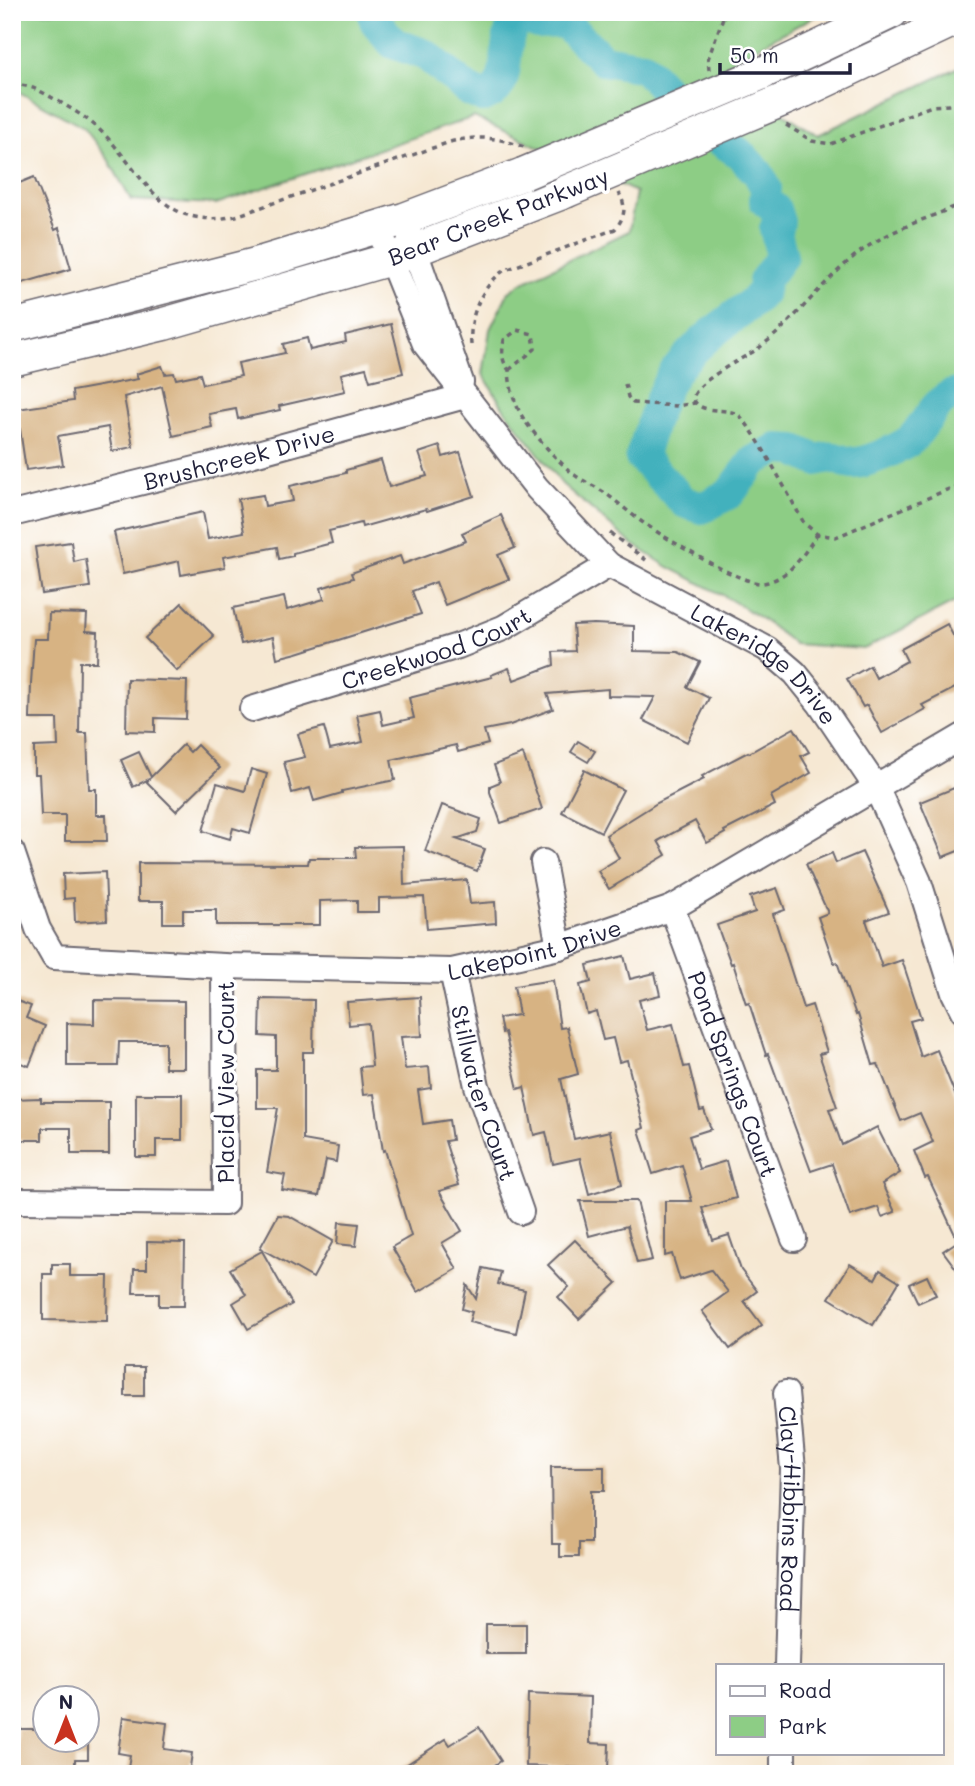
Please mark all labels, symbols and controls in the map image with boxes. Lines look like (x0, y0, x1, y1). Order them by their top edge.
scale bar (720, 32, 849, 76)
text: 50 m (730, 41, 779, 68)
street label: Bear Creek Parkway (383, 160, 613, 272)
street label: Brushcreek Drive (140, 418, 338, 496)
street label: Lakeridge Drive (686, 596, 844, 730)
street label: Creekwood Court (337, 600, 537, 696)
street label: Lakepoint Drive (445, 912, 625, 987)
street label: Pond Springs Court (682, 967, 785, 1181)
street label: Placid View Court (210, 981, 240, 1183)
street label: Stillwater Court (445, 1002, 524, 1184)
street label: Clay-Hibbins Road (772, 1404, 808, 1612)
legend (716, 1664, 944, 1754)
text: Road (779, 1676, 831, 1703)
north arrow (32, 1684, 102, 1754)
text: N (59, 1689, 73, 1714)
text: Park (779, 1712, 827, 1739)

